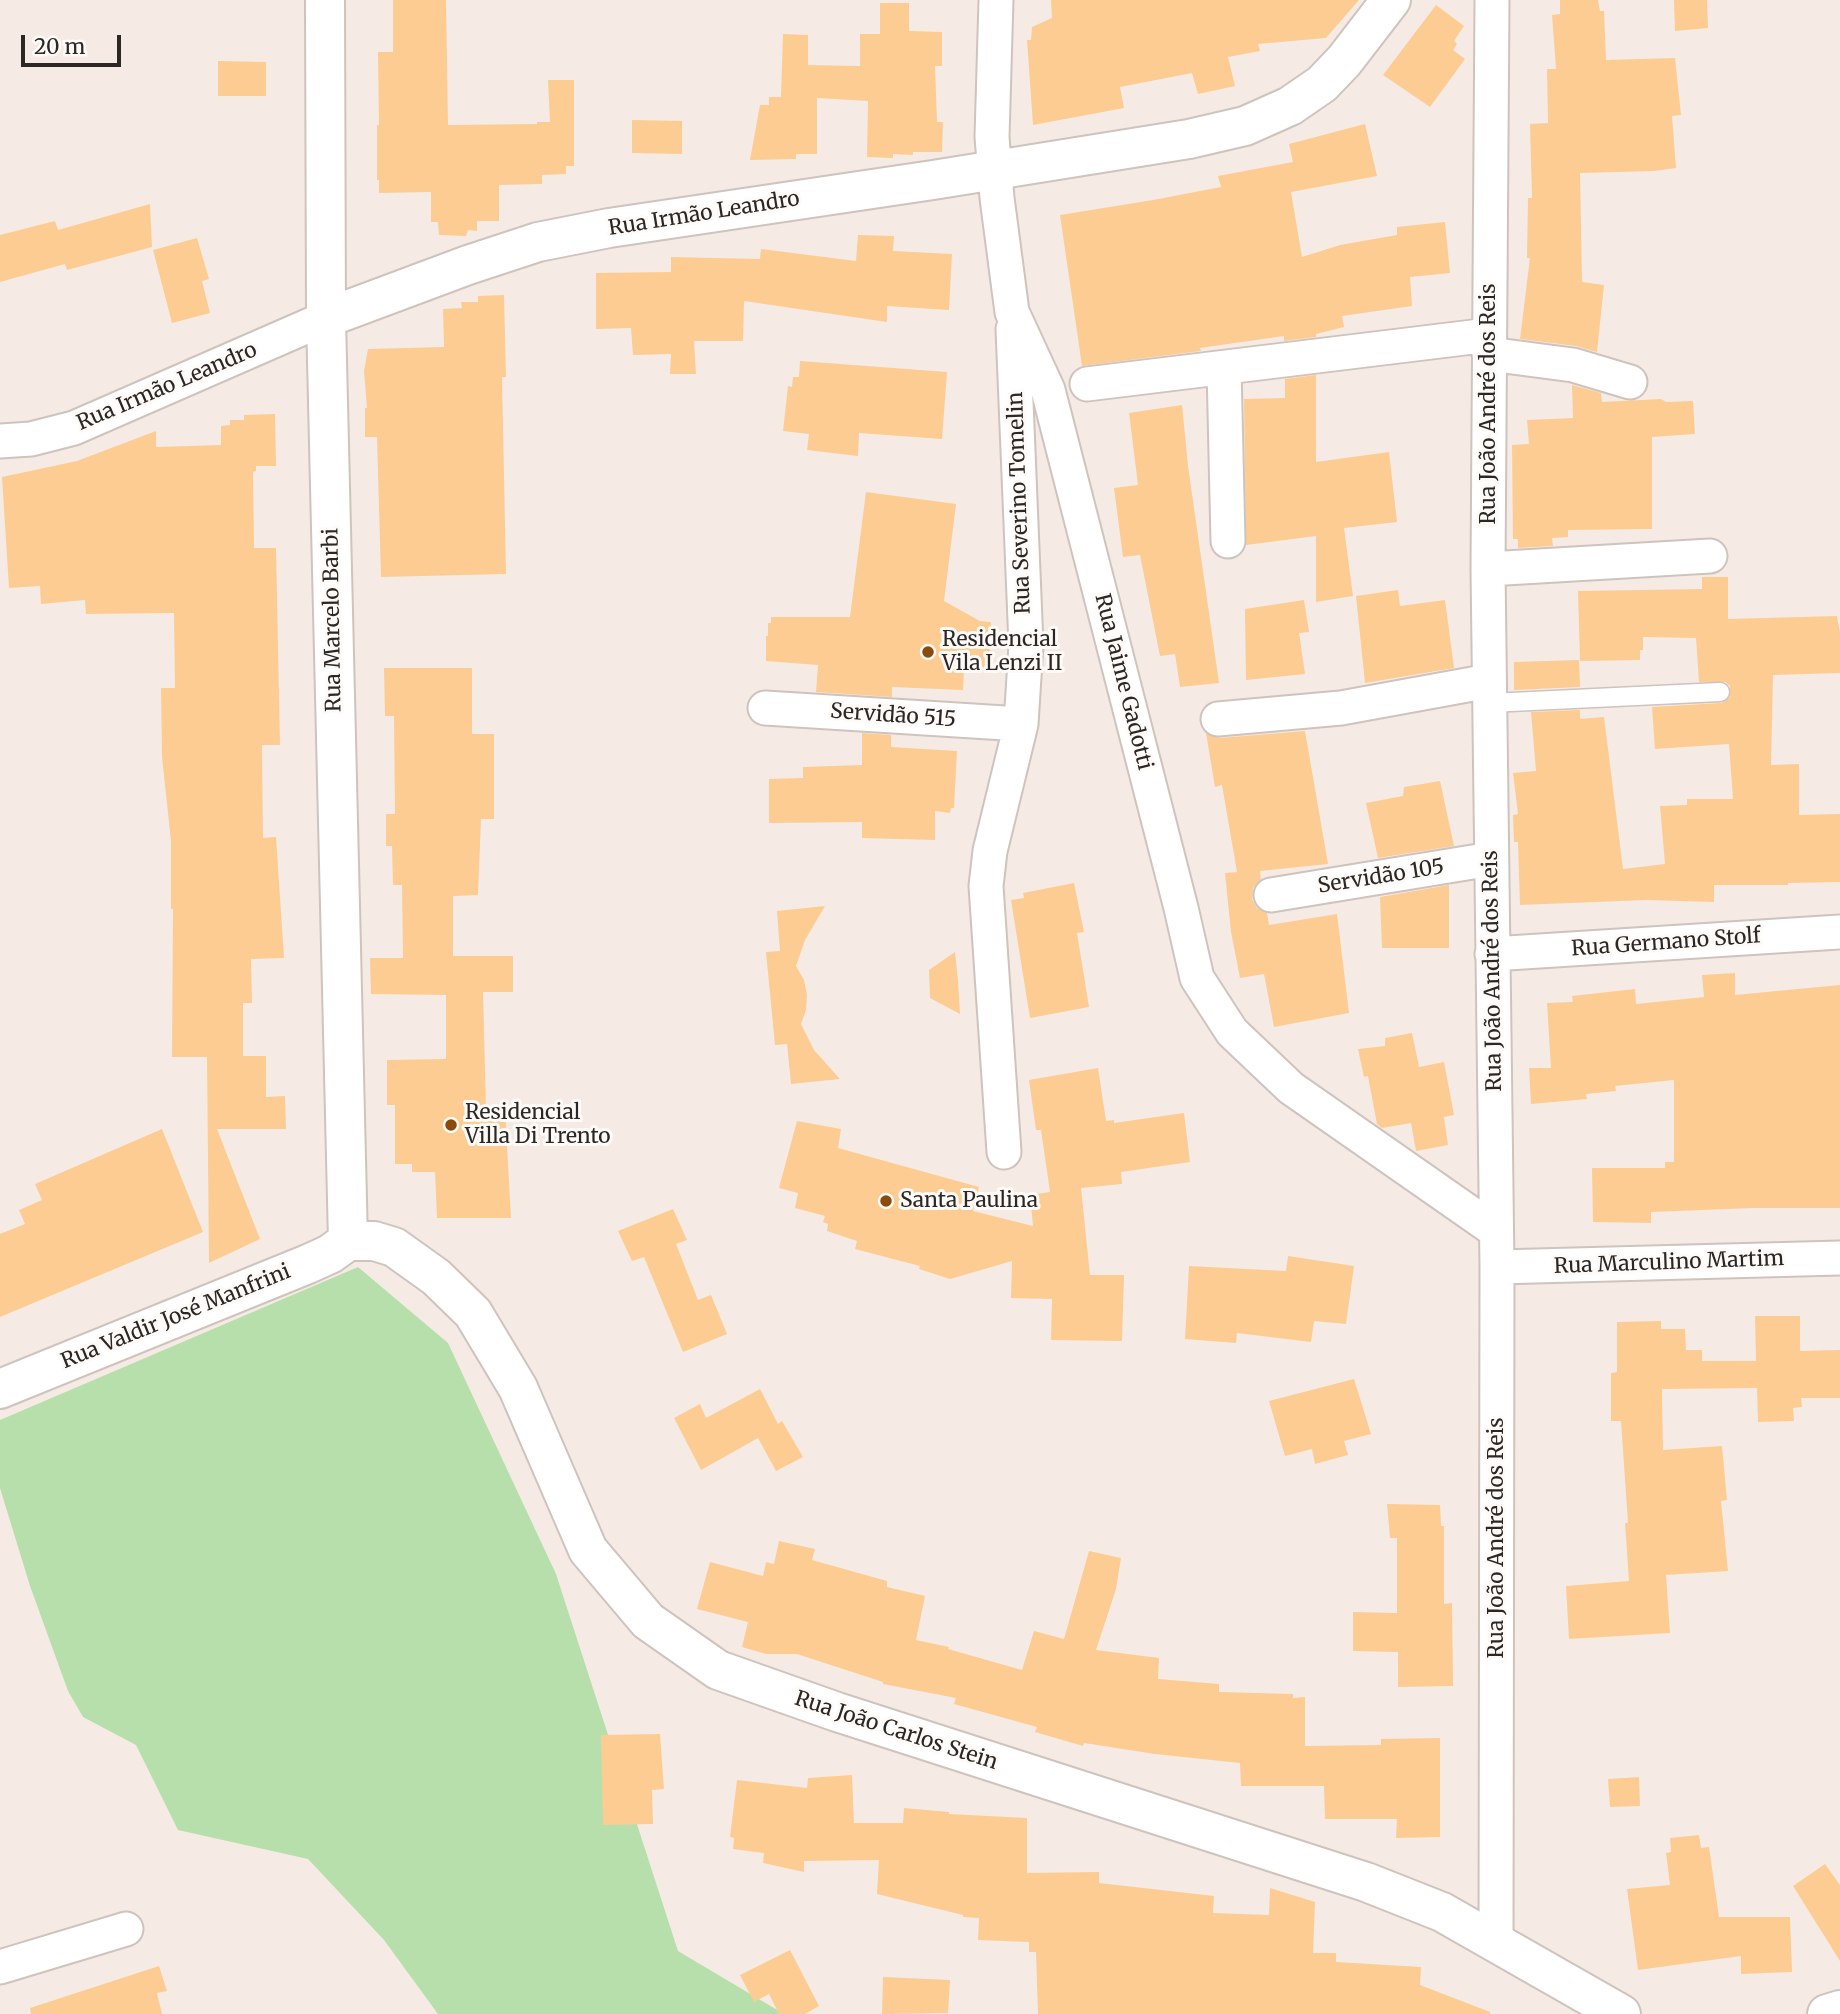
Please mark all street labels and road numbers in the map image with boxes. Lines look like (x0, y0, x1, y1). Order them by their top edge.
street label: Rua Irmão Leandro (607, 186, 801, 242)
street label: Rua João André dos Reis (1476, 283, 1502, 525)
street label: Rua Irmão Leandro (73, 338, 261, 436)
street label: Rua Severino Tomelin (1004, 391, 1036, 615)
street label: Rua Marcelo Barbi (319, 528, 347, 712)
street label: Rua Jaime Gadotti (1089, 591, 1157, 773)
street label: Servidão 515 (829, 699, 957, 733)
street label: Rua João André dos Reis (1478, 850, 1508, 1092)
street label: Servidão 105 (1316, 855, 1446, 899)
street label: Rua Germano Stolf (1571, 924, 1761, 962)
street label: Rua Marculino Martim (1553, 1246, 1785, 1280)
street label: Rua Valdir José Manfrini (58, 1259, 294, 1375)
street label: Rua João André dos Reis (1484, 1417, 1510, 1659)
street label: Rua João Carlos Stein (791, 1686, 1001, 1776)

